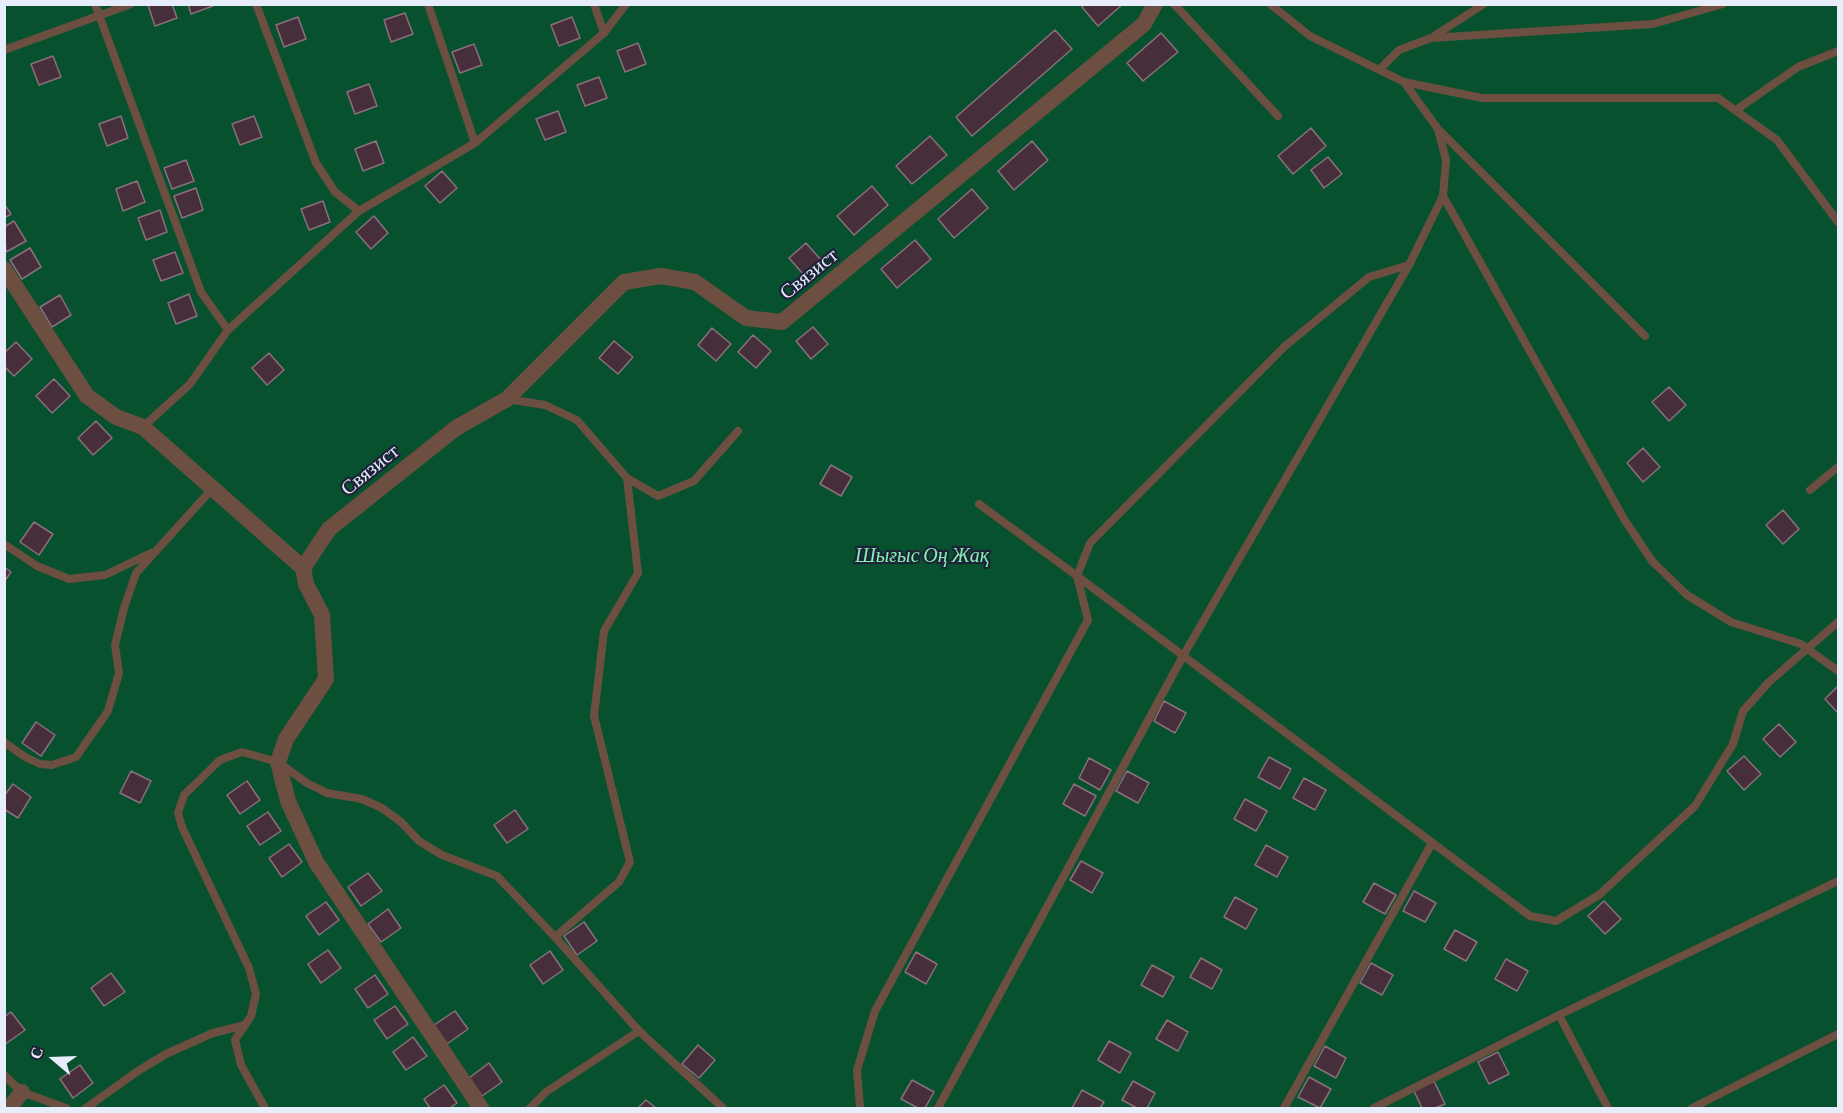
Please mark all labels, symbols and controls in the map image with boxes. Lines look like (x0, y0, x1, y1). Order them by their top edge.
street label: Связист (775, 243, 843, 305)
street label: Связист (336, 439, 404, 501)
park label: Шығыс Оң Жақ (855, 544, 989, 568)
north arrow (24, 1029, 84, 1089)
text: С (27, 1045, 46, 1061)

